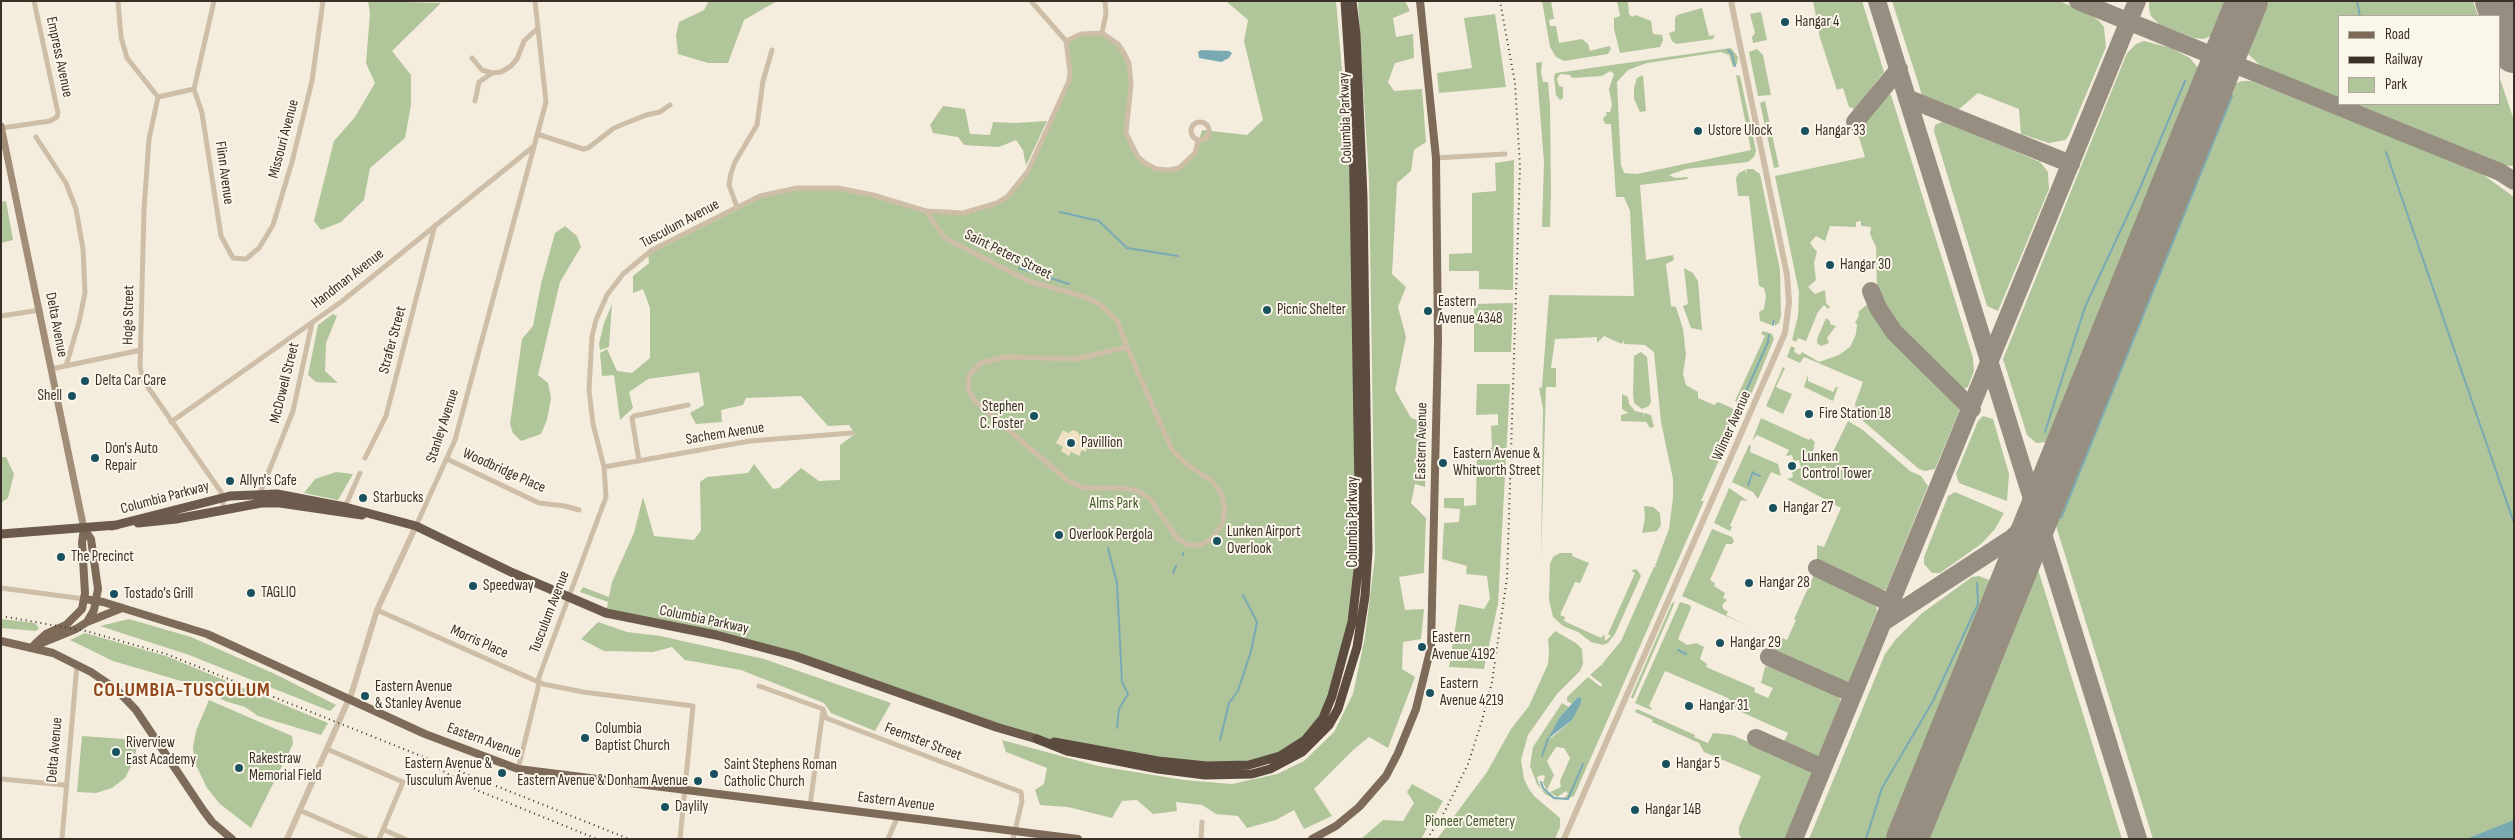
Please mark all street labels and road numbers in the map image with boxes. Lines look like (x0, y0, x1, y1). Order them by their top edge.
street label: Empress Avenue (42, 15, 76, 99)
street label: Columbia Parkway (1335, 72, 1357, 164)
street label: Missouri Avenue (265, 98, 303, 180)
street label: Flinn Avenue (211, 140, 237, 206)
street label: Tusculum Avenue (638, 196, 722, 252)
street label: Saint Peters Street (961, 226, 1055, 284)
street label: Handman Avenue (308, 245, 388, 313)
street label: Hoge Street (119, 285, 139, 345)
street label: Delta Avenue (41, 291, 71, 359)
street label: Strafer Street (375, 304, 411, 376)
street label: McDowell Street (266, 341, 304, 425)
street label: Stanley Avenue (423, 387, 463, 465)
street label: Wilmer Avenue (1709, 388, 1755, 464)
street label: Eastern Avenue (1412, 402, 1432, 480)
street label: Sachem Avenue (684, 419, 766, 449)
street label: Woodbridge Place (460, 445, 548, 497)
street label: Columbia Parkway (1344, 477, 1362, 567)
street label: Columbia Parkway (119, 478, 211, 518)
street label: Tusculum Avenue (526, 568, 574, 656)
street label: Columbia Parkway (658, 602, 750, 638)
street label: Morris Place (447, 621, 511, 663)
street label: Delta Avenue (43, 717, 67, 783)
street label: Eastern Avenue (445, 719, 523, 763)
street label: Feemster Street (882, 719, 964, 765)
street label: Eastern Avenue (856, 788, 936, 816)

